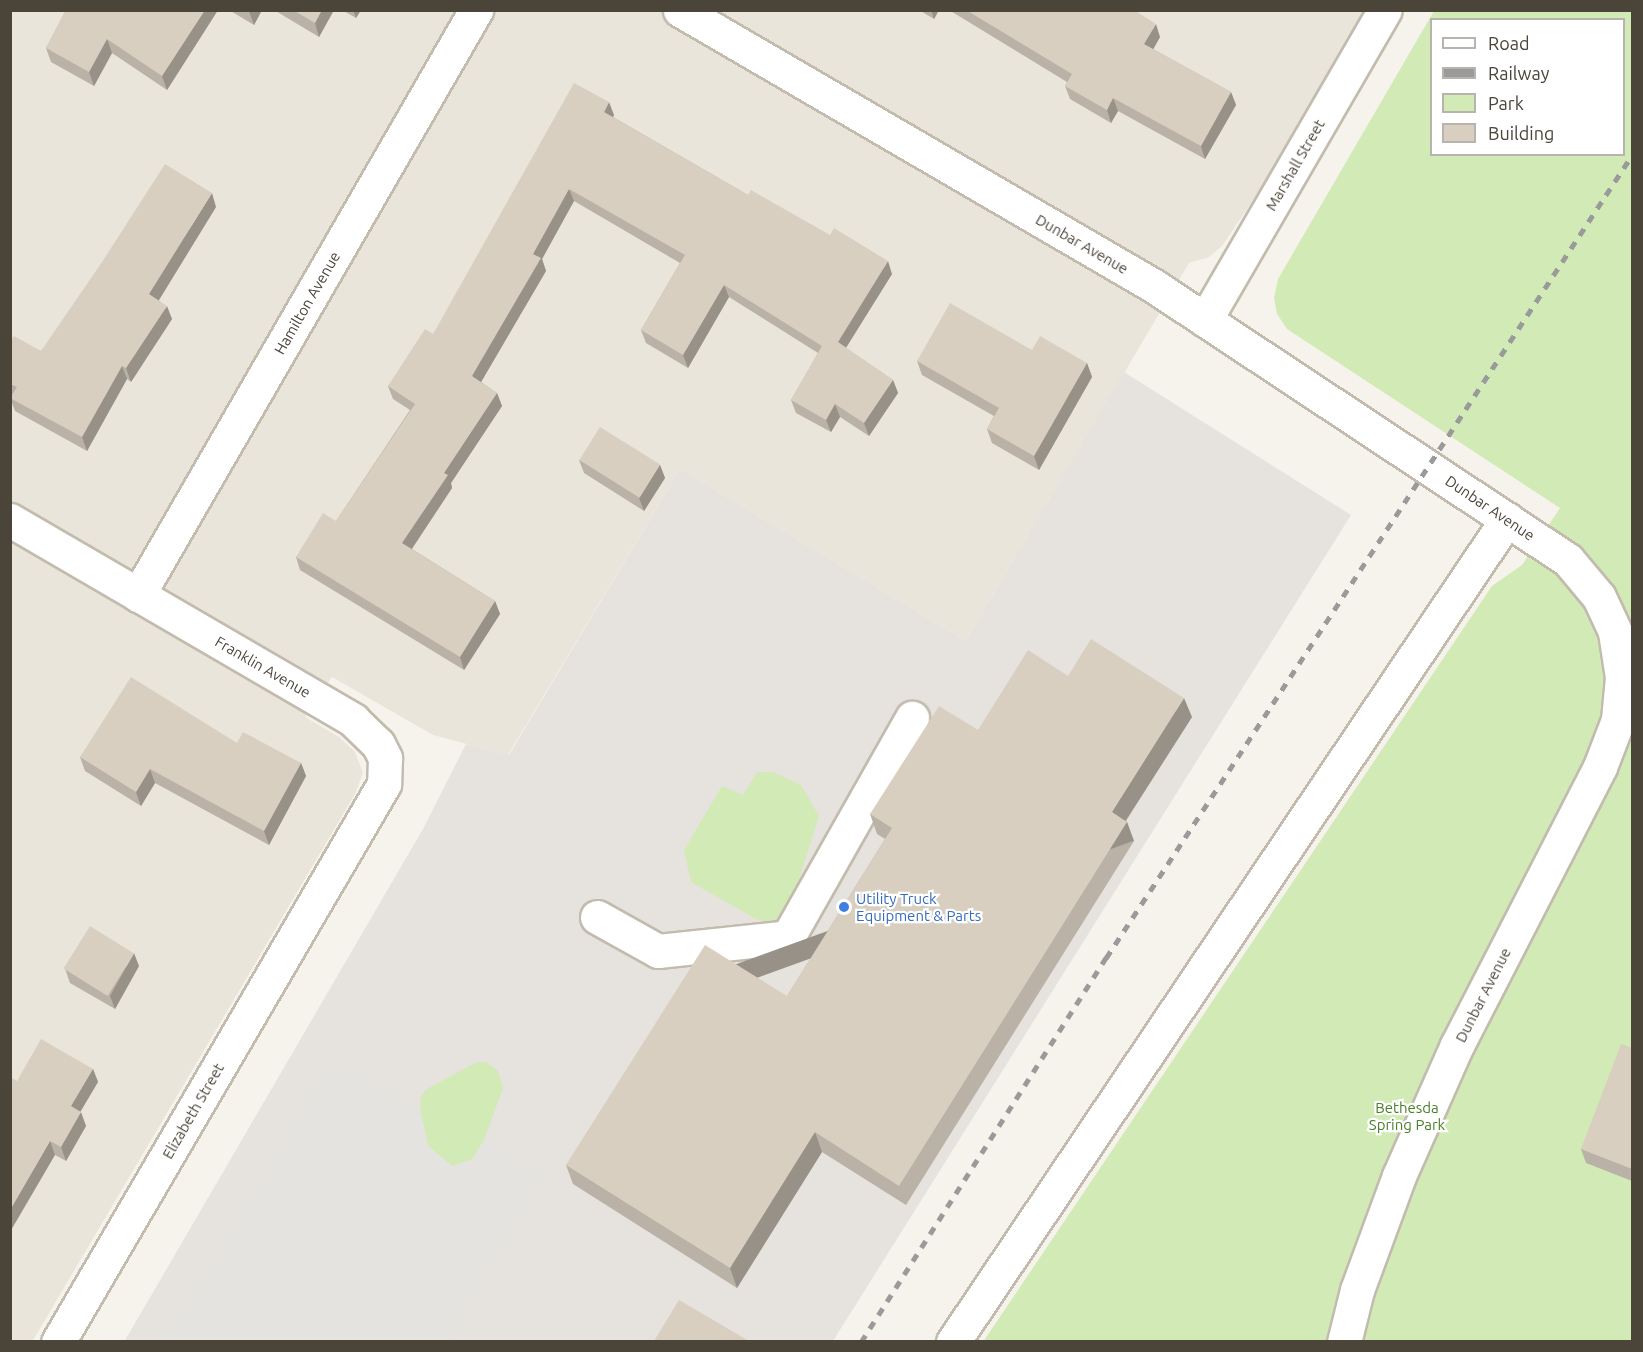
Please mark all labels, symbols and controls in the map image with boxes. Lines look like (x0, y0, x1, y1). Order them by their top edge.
legend (1430, 18, 1625, 156)
text: Road (1488, 33, 1530, 53)
text: Railway (1488, 63, 1549, 83)
text: Park (1488, 93, 1524, 113)
street label: Marshall Street (1262, 116, 1328, 214)
text: Building (1488, 123, 1554, 143)
street label: Dunbar Avenue (1033, 210, 1131, 278)
street label: Hamilton Avenue (270, 248, 344, 358)
street label: Dunbar Avenue (1442, 471, 1538, 545)
street label: Franklin Avenue (212, 632, 314, 702)
place label: Utility Truck Equipment & Parts (856, 889, 981, 924)
marker: Utility Truck Equipment & Parts (837, 900, 851, 914)
street label: Dunbar Avenue (1451, 945, 1515, 1045)
street label: Elizabeth Street (158, 1060, 228, 1162)
park label: Bethesda Spring Park (1369, 1098, 1445, 1133)

